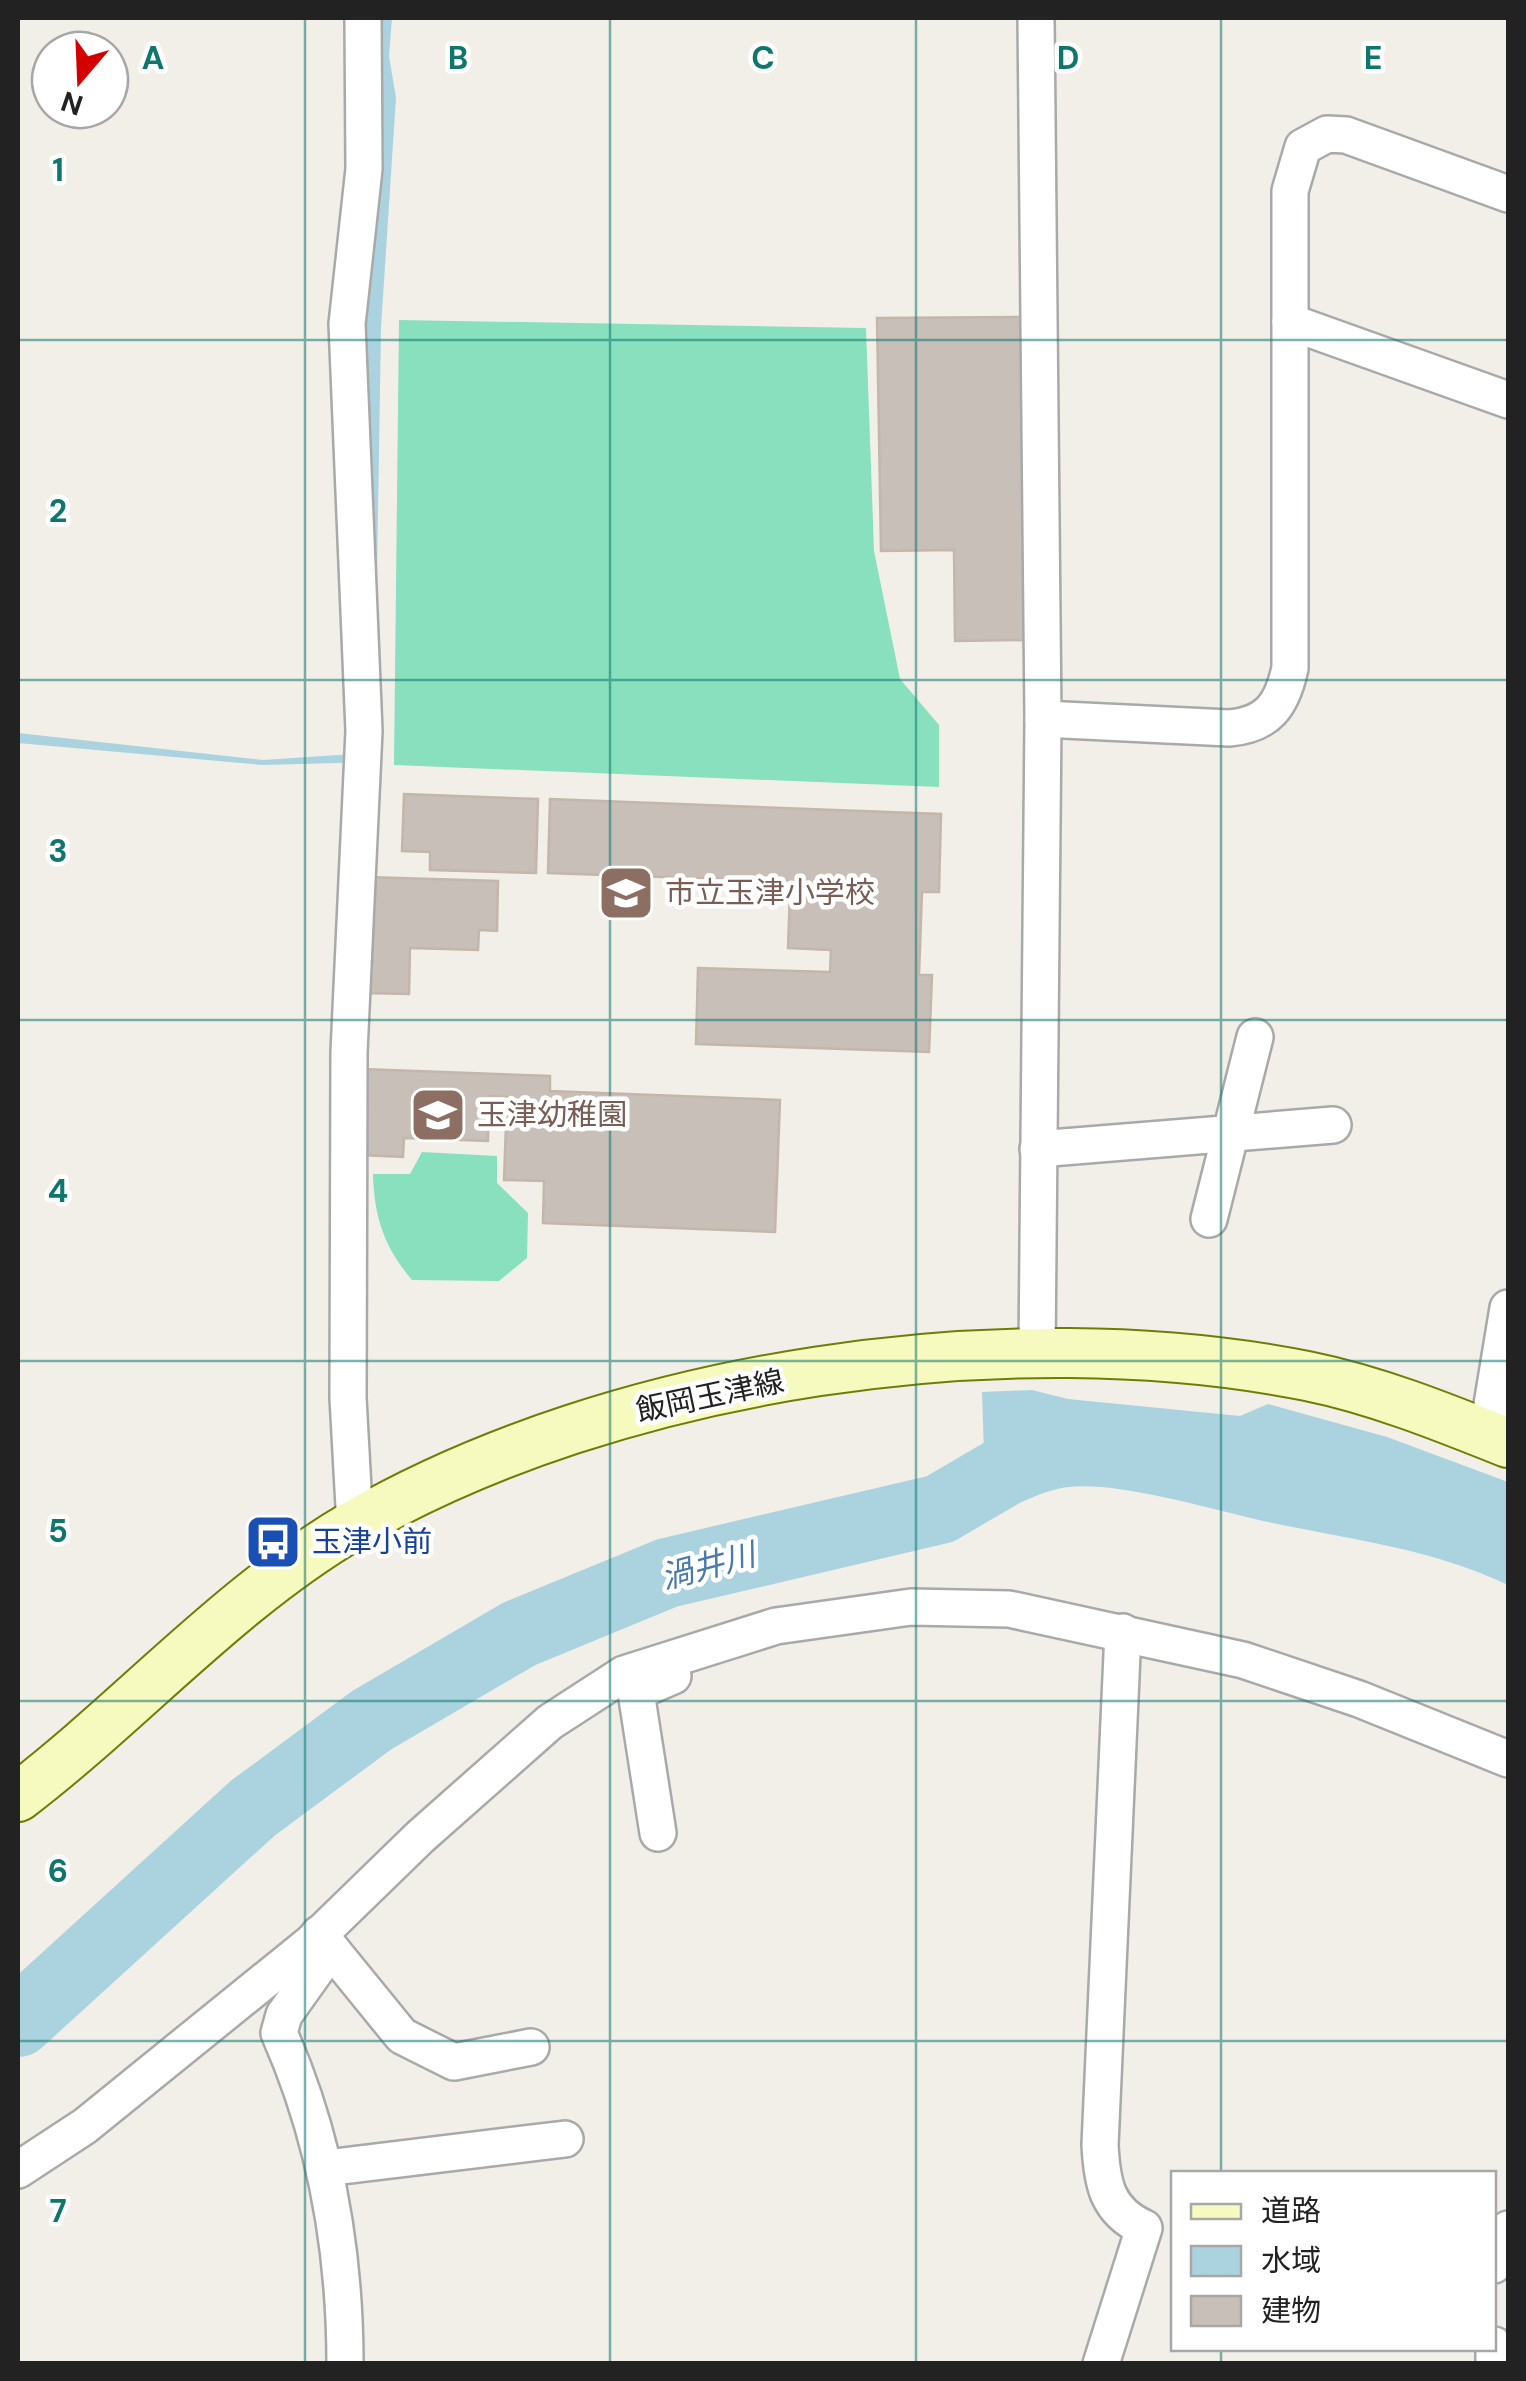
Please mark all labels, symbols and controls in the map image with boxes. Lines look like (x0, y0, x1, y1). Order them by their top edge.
north arrow (30, 30, 130, 130)
text: A (142, 37, 164, 79)
text: B (448, 37, 468, 79)
text: C (751, 37, 775, 79)
text: D (1057, 37, 1079, 79)
text: E (1364, 37, 1382, 79)
text: N (56, 82, 88, 124)
text: 1 (52, 149, 64, 191)
text: 2 (49, 490, 67, 532)
text: 3 (48, 830, 68, 872)
school or university icon: 市立玉津小学校 (596, 863, 656, 923)
place label: 市立玉津小学校 (665, 873, 875, 912)
school or university icon: 玉津幼稚園 (408, 1085, 468, 1145)
place label: 玉津幼稚園 (477, 1095, 627, 1134)
text: 4 (48, 1170, 68, 1212)
street label: 飯岡玉津線 (632, 1361, 787, 1430)
text: 5 (48, 1510, 68, 1552)
bus stop icon: 玉津小前 (243, 1512, 303, 1572)
place label: 玉津小前 (312, 1522, 432, 1561)
water label: 渦井川 (656, 1533, 763, 1599)
text: 6 (48, 1850, 68, 1892)
legend (1171, 2171, 1496, 2351)
text: 7 (49, 2190, 67, 2232)
text: 道路 (1261, 2191, 1321, 2230)
text: 水域 (1261, 2241, 1321, 2280)
text: 建物 (1261, 2291, 1321, 2330)

